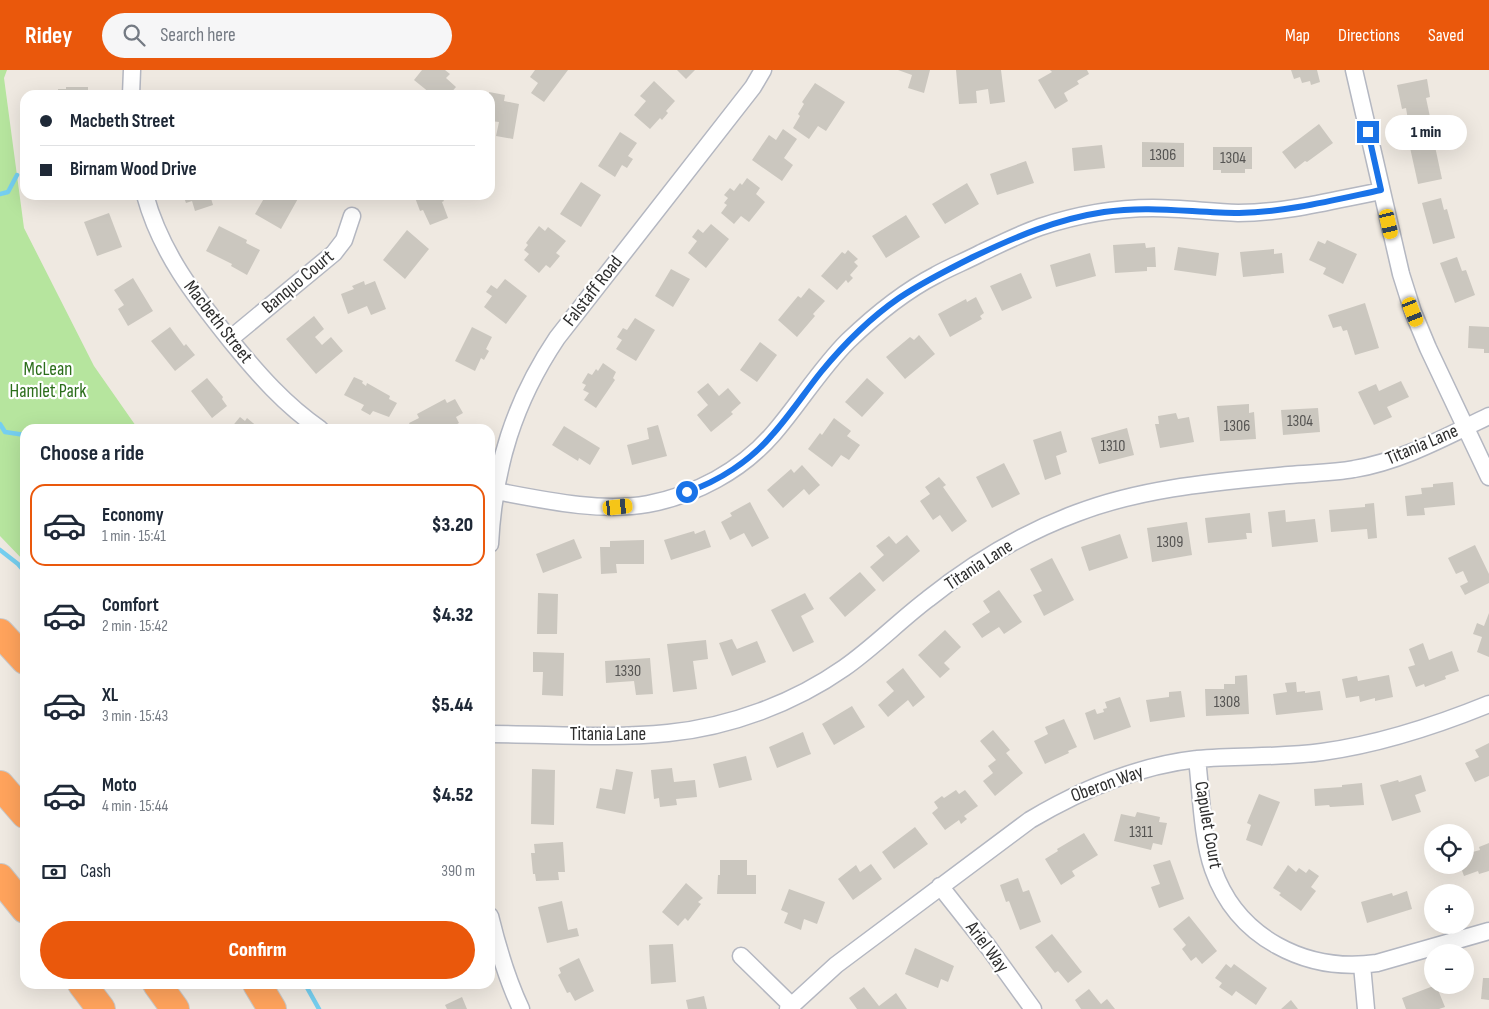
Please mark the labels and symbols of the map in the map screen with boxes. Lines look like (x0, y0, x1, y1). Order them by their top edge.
callout: 1 min (1386, 114, 1468, 150)
route end (1357, 121, 1379, 143)
house number: 1306 (1150, 146, 1176, 165)
house number: 1304 (1220, 149, 1246, 168)
car (1378, 208, 1399, 240)
street label: Banquo Court (257, 245, 339, 319)
street label: Falstaff Road (558, 251, 628, 331)
street label: Macbeth Street (179, 276, 258, 368)
car (1400, 295, 1425, 329)
park label: McLean Hamlet Park (10, 358, 87, 403)
house number: 1304 (1287, 412, 1313, 431)
house number: 1306 (1224, 417, 1250, 436)
street label: Titania Lane (1382, 419, 1462, 471)
house number: 1310 (1100, 437, 1126, 456)
route start (676, 481, 698, 503)
car (602, 498, 633, 516)
house number: 1309 (1157, 533, 1183, 552)
street label: Titania Lane (941, 535, 1017, 595)
house number: 1330 (615, 662, 641, 681)
house number: 1308 (1214, 693, 1240, 712)
street label: Titania Lane (570, 723, 646, 746)
street label: Oberon Way (1068, 760, 1147, 808)
street label: Capulet Court (1189, 780, 1227, 871)
house number: 1311 (1129, 823, 1153, 842)
street label: Ariel Way (960, 916, 1014, 978)

